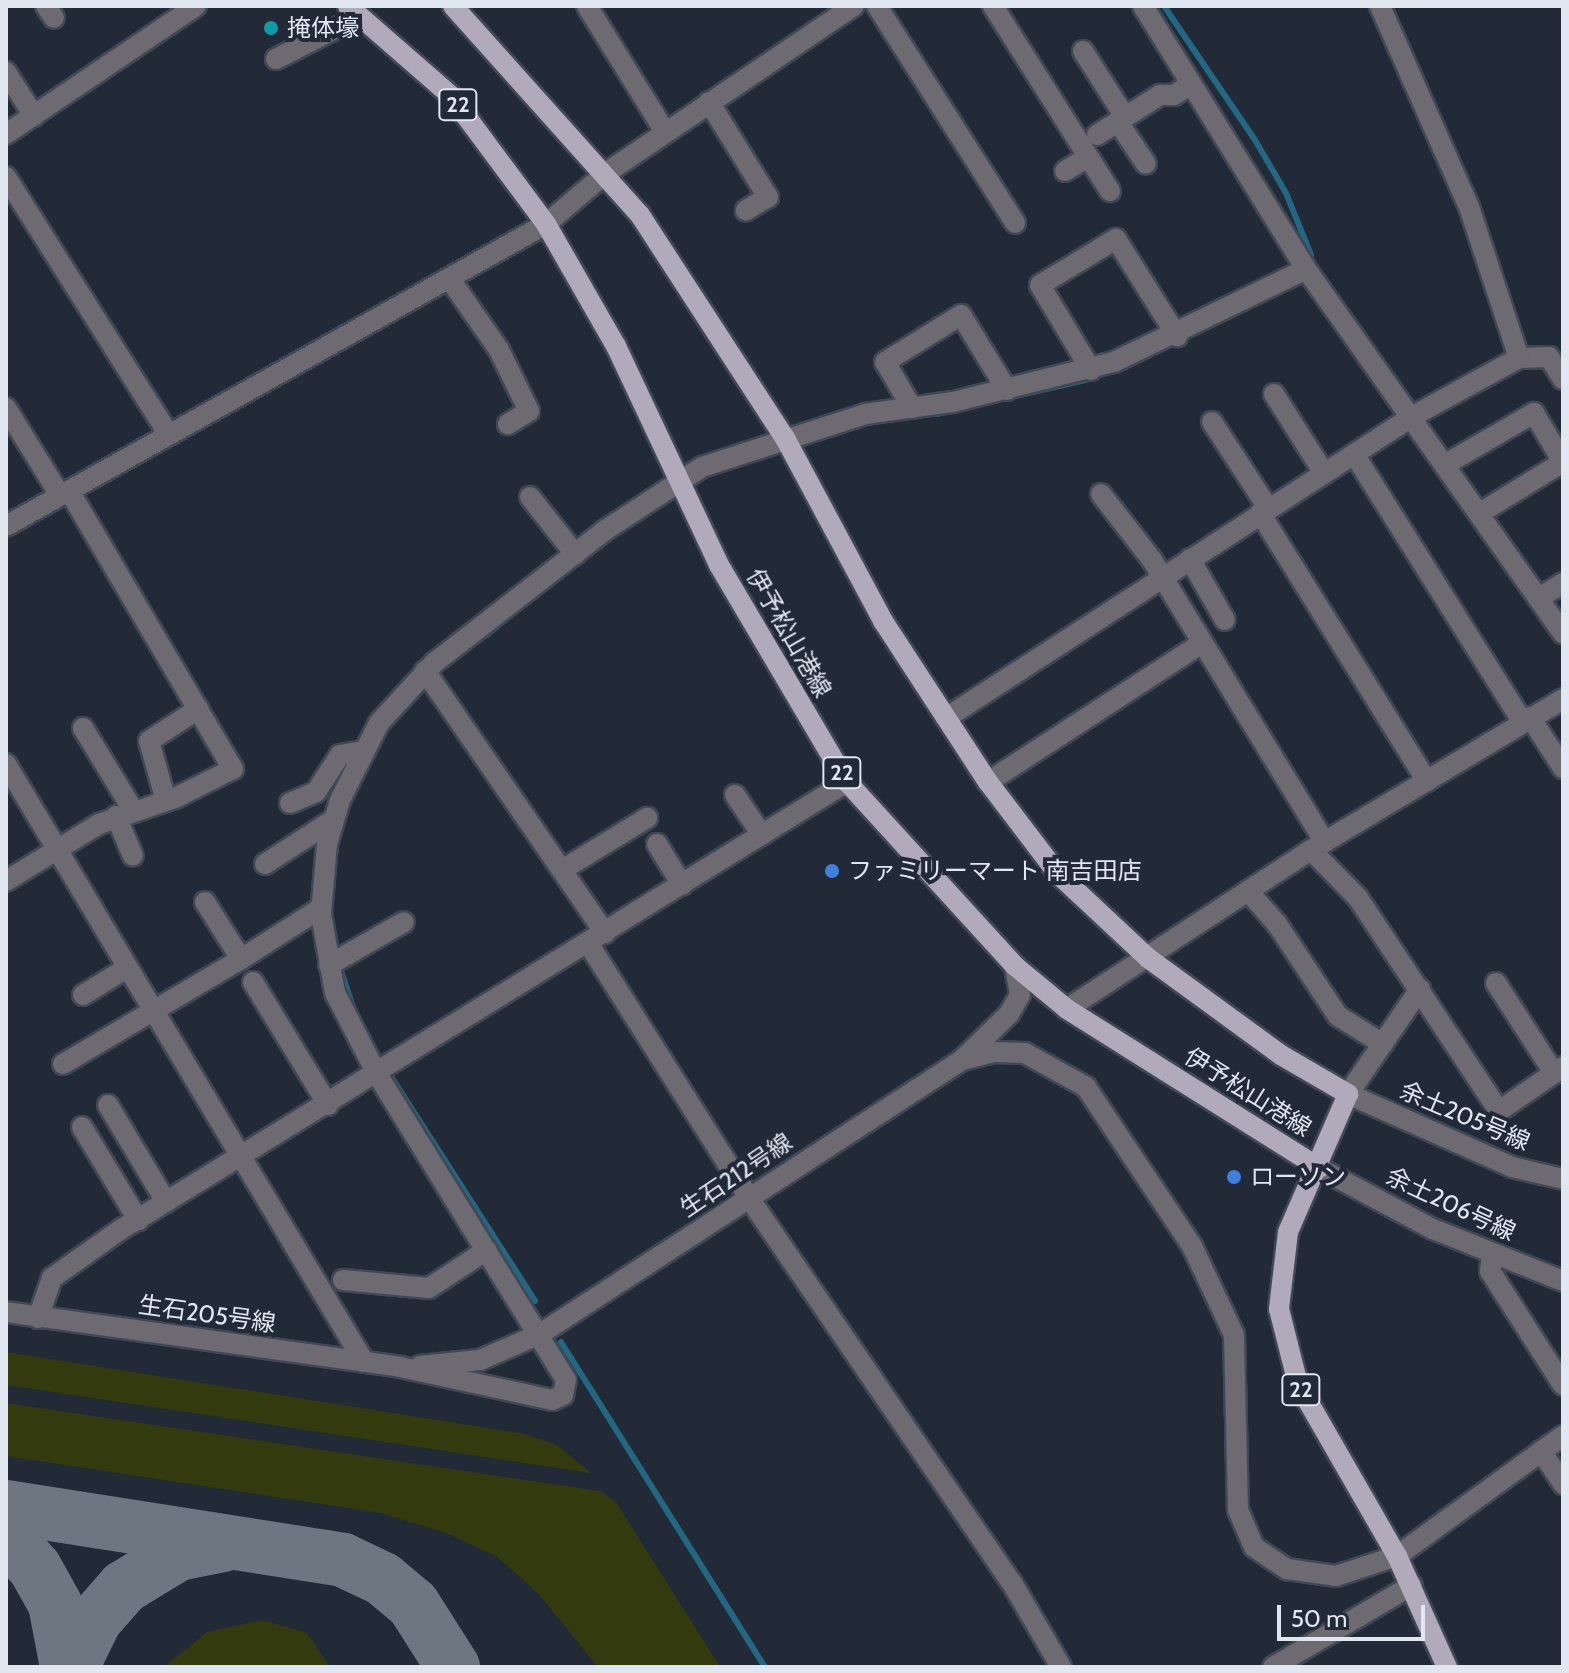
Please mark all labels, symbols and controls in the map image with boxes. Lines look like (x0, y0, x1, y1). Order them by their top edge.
place label: 掩体壕 (287, 14, 359, 42)
marker: 掩体壕 (262, 19, 280, 37)
road number: 22 (438, 87, 478, 123)
street label: 伊予松山港線 (741, 563, 837, 703)
road number: 22 (822, 755, 862, 791)
place label: ファミリーマート 南吉田店 (848, 857, 1141, 885)
marker: ファミリーマート 南吉田店 (823, 862, 841, 880)
street label: 伊予松山港線 (1179, 1042, 1317, 1142)
street label: 余土205号線 (1396, 1076, 1534, 1156)
street label: 生石212号線 (674, 1127, 798, 1223)
street label: 余土206号線 (1382, 1162, 1520, 1246)
place label: ローソン (1250, 1163, 1346, 1191)
marker: ローソン (1225, 1168, 1243, 1186)
street label: 生石205号線 (137, 1290, 277, 1338)
road number: 22 (1281, 1372, 1321, 1408)
scale bar (1281, 1589, 1429, 1639)
text: 50 m (1291, 1604, 1347, 1633)

